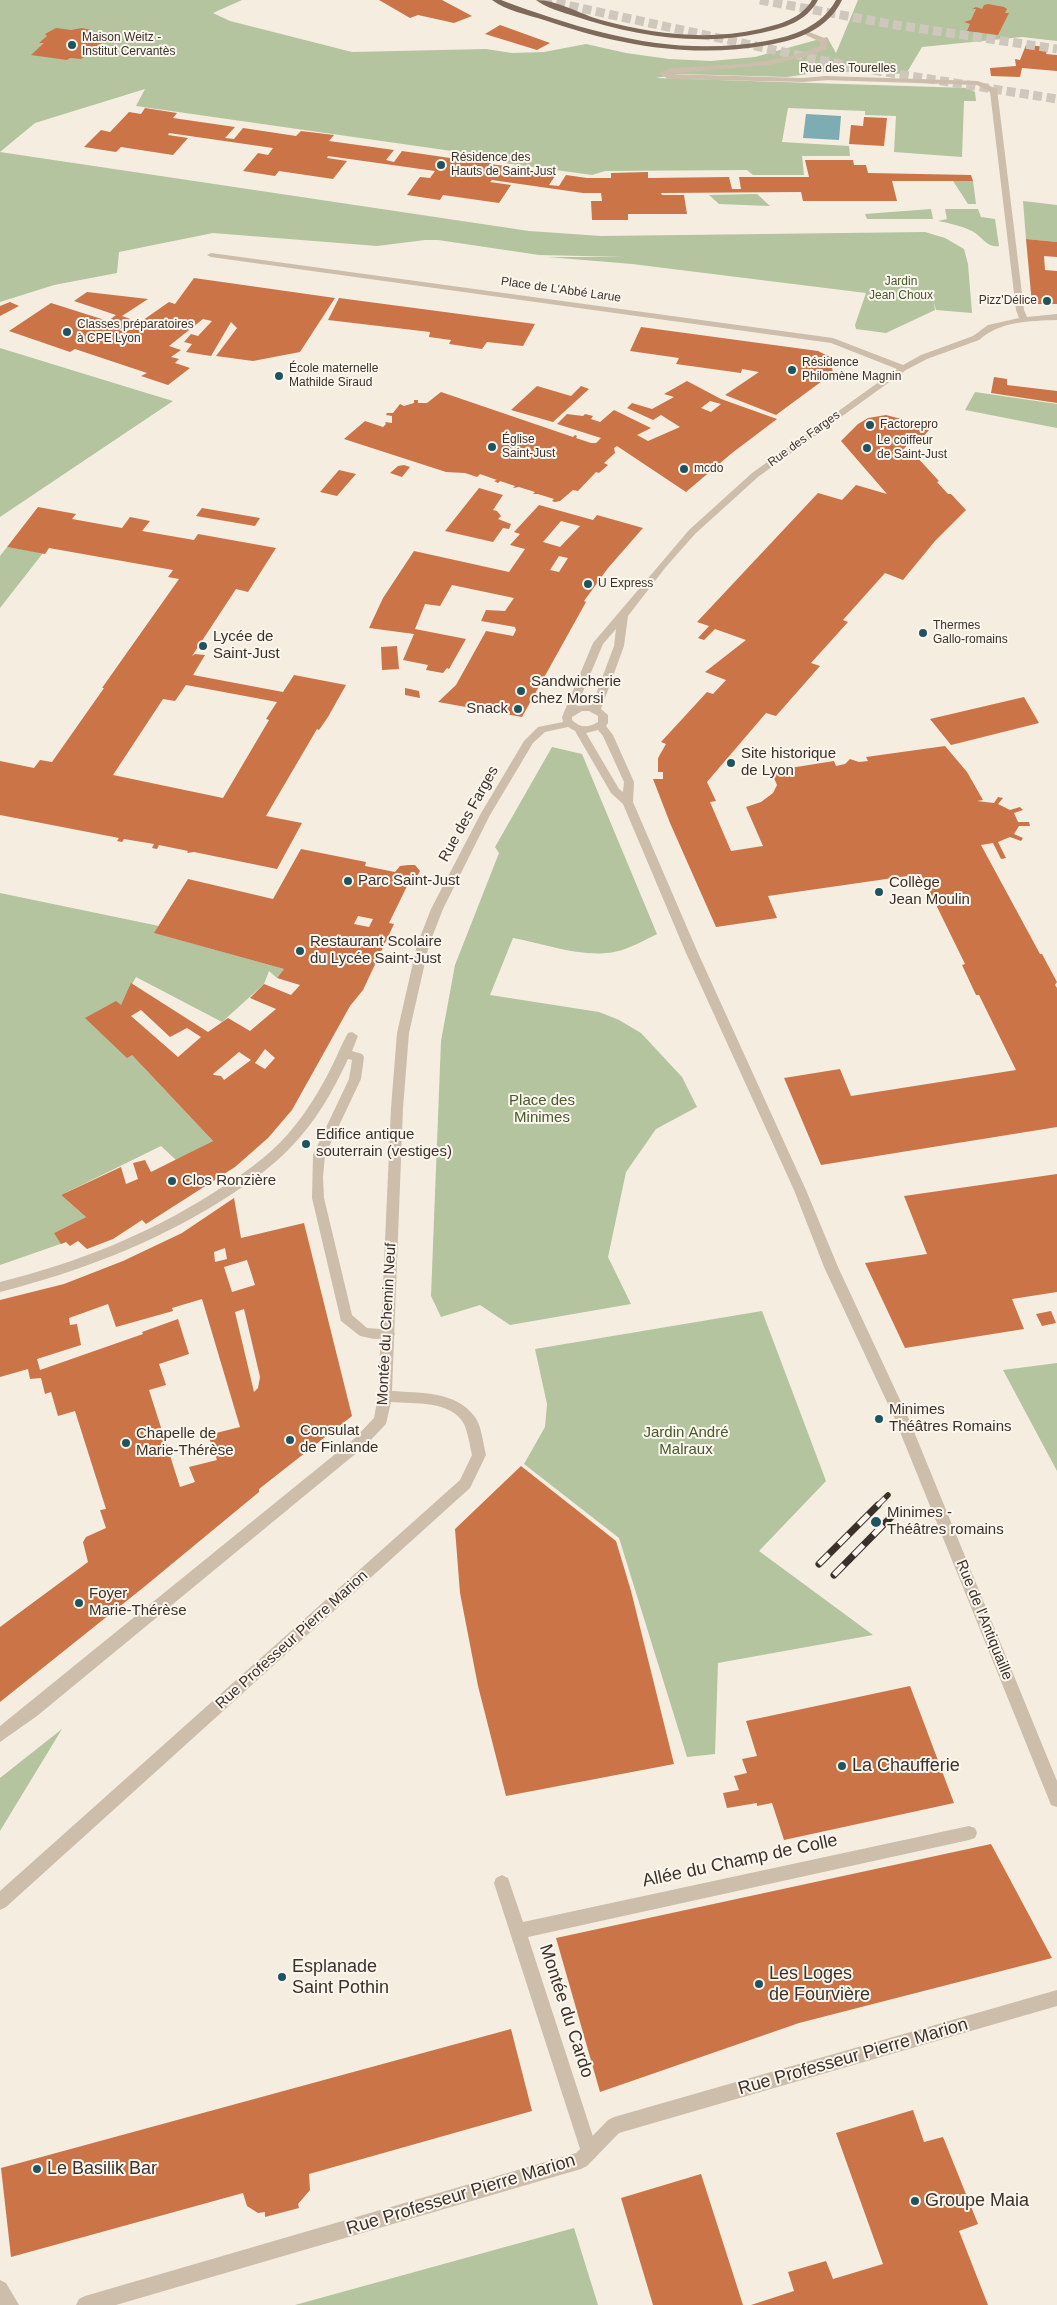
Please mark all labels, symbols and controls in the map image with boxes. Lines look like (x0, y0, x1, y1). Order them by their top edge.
place label: Maison Weitz - Institut Cervantès (82, 31, 175, 59)
marker: Maison Weitz - Institut Cervantès (66, 39, 78, 51)
street label: Rue des Tourelles (800, 62, 896, 76)
place label: Résidence des Hauts de Saint-Just (451, 151, 556, 179)
marker: Résidence des Hauts de Saint-Just (435, 159, 447, 171)
street label: Place de L'Abbé Larue (500, 274, 622, 306)
park label: Jardin Jean Choux (869, 275, 933, 303)
place label: Pizz'Délice (979, 294, 1037, 308)
marker: Pizz'Délice (1041, 295, 1053, 307)
place label: Classes préparatoires à CPE Lyon (77, 318, 194, 346)
marker: Classes préparatoires à CPE Lyon (61, 326, 73, 338)
place label: Résidence Philomène Magnin (802, 356, 901, 384)
place label: École maternelle Mathilde Siraud (289, 362, 378, 390)
marker: Résidence Philomène Magnin (786, 364, 798, 376)
marker: École maternelle Mathilde Siraud (273, 370, 285, 382)
street label: Rue des Farges (765, 408, 843, 470)
place label: Factorepro (880, 418, 938, 432)
marker: Factorepro (864, 419, 876, 431)
place label: Église Saint-Just (502, 433, 555, 461)
place label: Le coiffeur de Saint-Just (877, 434, 947, 462)
marker: Église Saint-Just (486, 441, 498, 453)
marker: Le coiffeur de Saint-Just (861, 442, 873, 454)
place label: mcdo (694, 462, 723, 476)
marker: mcdo (678, 463, 690, 475)
place label: U Express (598, 577, 653, 591)
marker: U Express (582, 578, 594, 590)
place label: Thermes Gallo-romains (933, 619, 1008, 647)
marker: Thermes Gallo-romains (917, 627, 929, 639)
place label: Lycée de Saint-Just (213, 628, 280, 663)
marker: Lycée de Saint-Just (197, 640, 209, 652)
place label: Sandwicherie chez Morsi (531, 673, 621, 708)
marker: Sandwicherie chez Morsi (515, 685, 527, 697)
place label: Snack (466, 700, 508, 718)
marker: Snack (512, 703, 524, 715)
place label: Site historique de Lyon (741, 745, 836, 780)
marker: Site historique de Lyon (725, 757, 737, 769)
street label: Rue des Farges (435, 763, 503, 865)
place label: Parc Saint-Just (358, 872, 460, 890)
place label: Collège Jean Moulin (889, 874, 970, 909)
marker: Parc Saint-Just (342, 875, 354, 887)
marker: Collège Jean Moulin (873, 886, 885, 898)
place label: Restaurant Scolaire du Lycée Saint-Just (310, 933, 442, 968)
marker: Restaurant Scolaire du Lycée Saint-Just (294, 945, 306, 957)
park label: Place des Minimes (509, 1092, 575, 1127)
place label: Edifice antique souterrain (vestiges) (316, 1126, 452, 1161)
marker: Edifice antique souterrain (vestiges) (300, 1138, 312, 1150)
place label: Clos Ronzière (182, 1172, 276, 1190)
marker: Clos Ronzière (166, 1175, 178, 1187)
street label: Montée du Chemin Neuf (374, 1242, 400, 1406)
place label: Minimes Théâtres Romains (889, 1401, 1012, 1436)
marker: Minimes Théâtres Romains (873, 1413, 885, 1425)
place label: Consulat de Finlande (300, 1422, 378, 1457)
park label: Jardin André Malraux (643, 1424, 729, 1459)
place label: Chapelle de Marie-Thérèse (136, 1425, 234, 1460)
marker: Consulat de Finlande (284, 1434, 296, 1446)
marker: Chapelle de Marie-Thérèse (120, 1437, 132, 1449)
place label: Minimes - Théâtres romains (887, 1504, 1004, 1539)
marker: Minimes - Théâtres romains (869, 1515, 883, 1529)
street label: Rue de l'Antiquaille (952, 1557, 1016, 1683)
street label: Rue Professeur Pierre Marion (212, 1567, 372, 1713)
place label: Foyer Marie-Thérèse (89, 1585, 187, 1620)
marker: Foyer Marie-Thérèse (73, 1597, 85, 1609)
place label: La Chaufferie (852, 1755, 960, 1777)
marker: La Chaufferie (836, 1760, 848, 1772)
street label: Allée du Champ de Colle (640, 1830, 840, 1892)
street label: Montée du Cardo (534, 1942, 598, 2080)
place label: Esplanade Saint Pothin (292, 1956, 389, 1998)
place label: Les Loges de Fourvière (769, 1963, 870, 2006)
marker: Esplanade Saint Pothin (276, 1971, 288, 1983)
marker: Les Loges de Fourvière (753, 1978, 765, 1990)
street label: Rue Professeur Pierre Marion (736, 2014, 970, 2100)
street label: Rue Professeur Pierre Marion (344, 2150, 578, 2240)
place label: Le Basilik Bar (47, 2158, 157, 2180)
marker: Le Basilik Bar (31, 2163, 43, 2175)
place label: Groupe Maia (925, 2190, 1029, 2212)
marker: Groupe Maia (909, 2195, 921, 2207)

